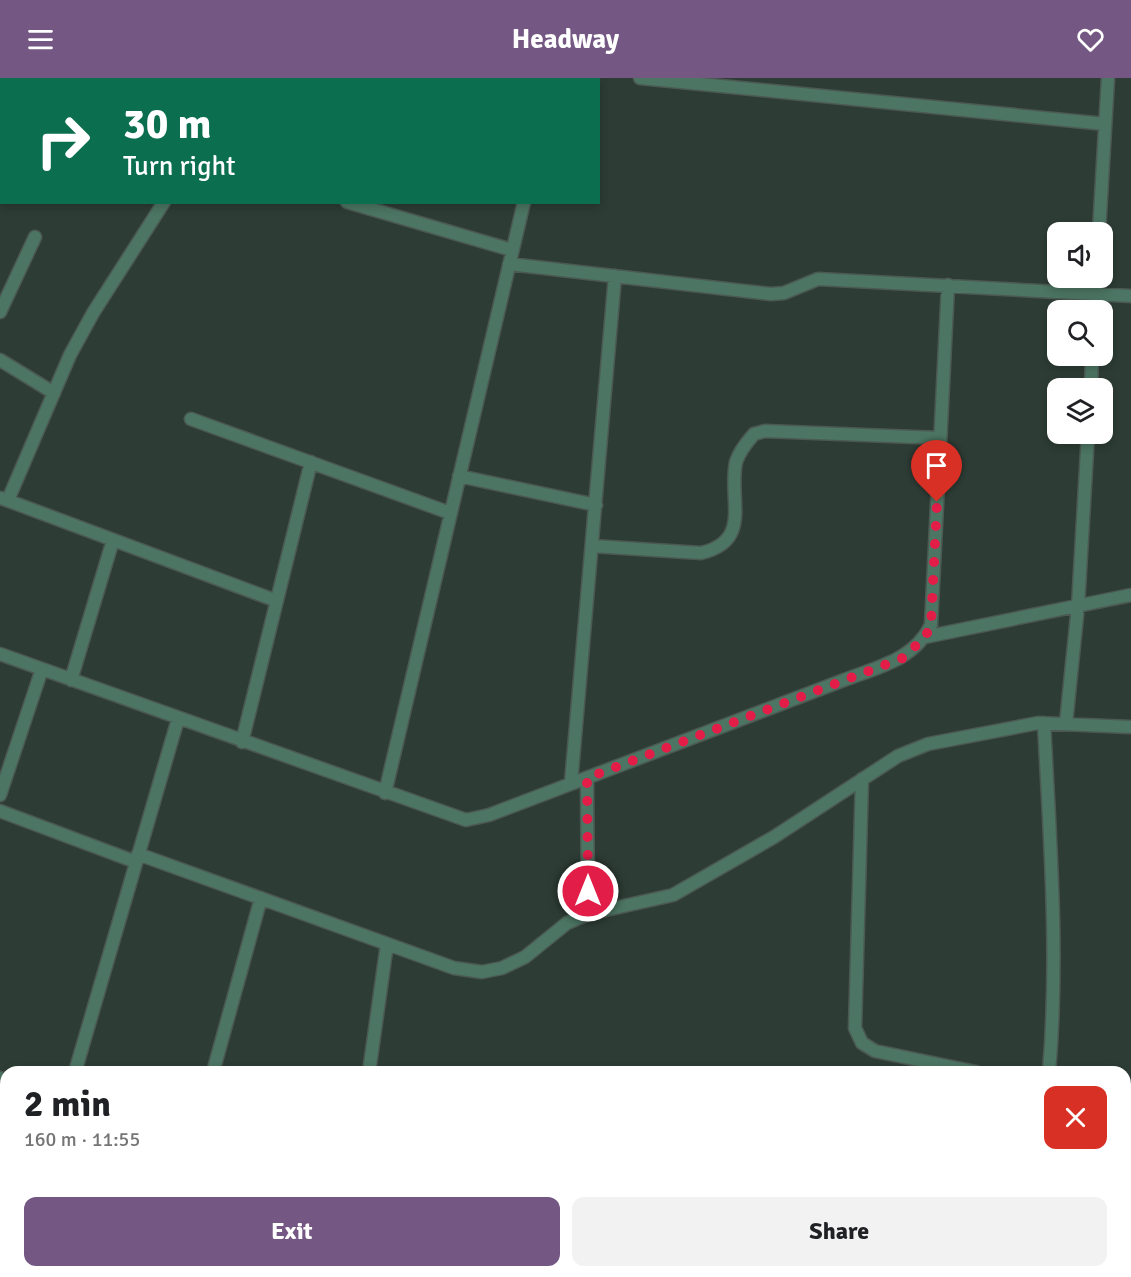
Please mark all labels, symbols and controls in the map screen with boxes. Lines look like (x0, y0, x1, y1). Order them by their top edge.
icon: menu (24, 23, 57, 56)
text: Headway (512, 23, 619, 56)
icon: heart (1074, 23, 1107, 56)
text: 30 m (123, 99, 212, 150)
icon: right (24, 102, 102, 180)
text: Turn right (123, 150, 236, 183)
map controls (1047, 222, 1113, 444)
button: sound (1047, 222, 1113, 288)
button: search (1047, 300, 1113, 366)
button: layers (1047, 378, 1113, 444)
pin (911, 440, 962, 502)
icon: arrive (920, 449, 953, 482)
position arrow (556, 859, 620, 923)
text: 2 min (24, 1082, 111, 1127)
button: close (1044, 1086, 1107, 1149)
text: 160 m · 11:55 (24, 1127, 140, 1152)
button: Exit (24, 1197, 560, 1266)
button: Share (572, 1197, 1107, 1266)

